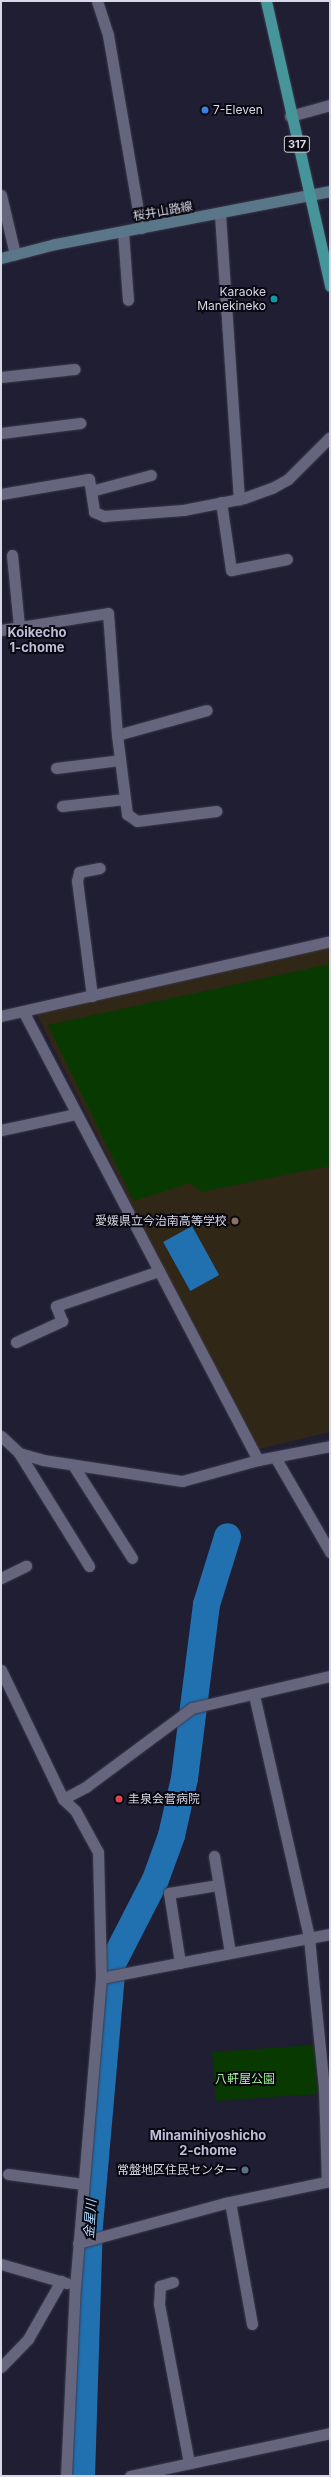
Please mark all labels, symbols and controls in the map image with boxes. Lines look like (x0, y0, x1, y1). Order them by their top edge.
place label: 7-Eleven (213, 103, 263, 117)
marker: 7-Eleven (200, 105, 210, 115)
road number: 317 (283, 135, 311, 153)
street label: 桜井山路線 (132, 199, 194, 223)
place label: Karaoke Manekineko (197, 285, 266, 313)
marker: Karaoke Manekineko (269, 294, 279, 304)
district label: Koikecho 1-chome (7, 625, 67, 656)
place label: 愛媛県立今治南高等学校 (95, 1214, 227, 1228)
marker: 愛媛県立今治南高等学校 (230, 1216, 240, 1226)
place label: 圭泉会菅病院 (128, 1792, 200, 1806)
marker: 圭泉会菅病院 (113, 1793, 125, 1805)
park label: 八軒屋公園 (215, 2072, 275, 2086)
district label: Minamihiyoshicho 2-chome (150, 2128, 266, 2159)
place label: 常盤地区住民センター (117, 2163, 237, 2177)
marker: 常盤地区住民センター (240, 2165, 250, 2175)
water label: 金星川 (81, 2199, 99, 2239)

